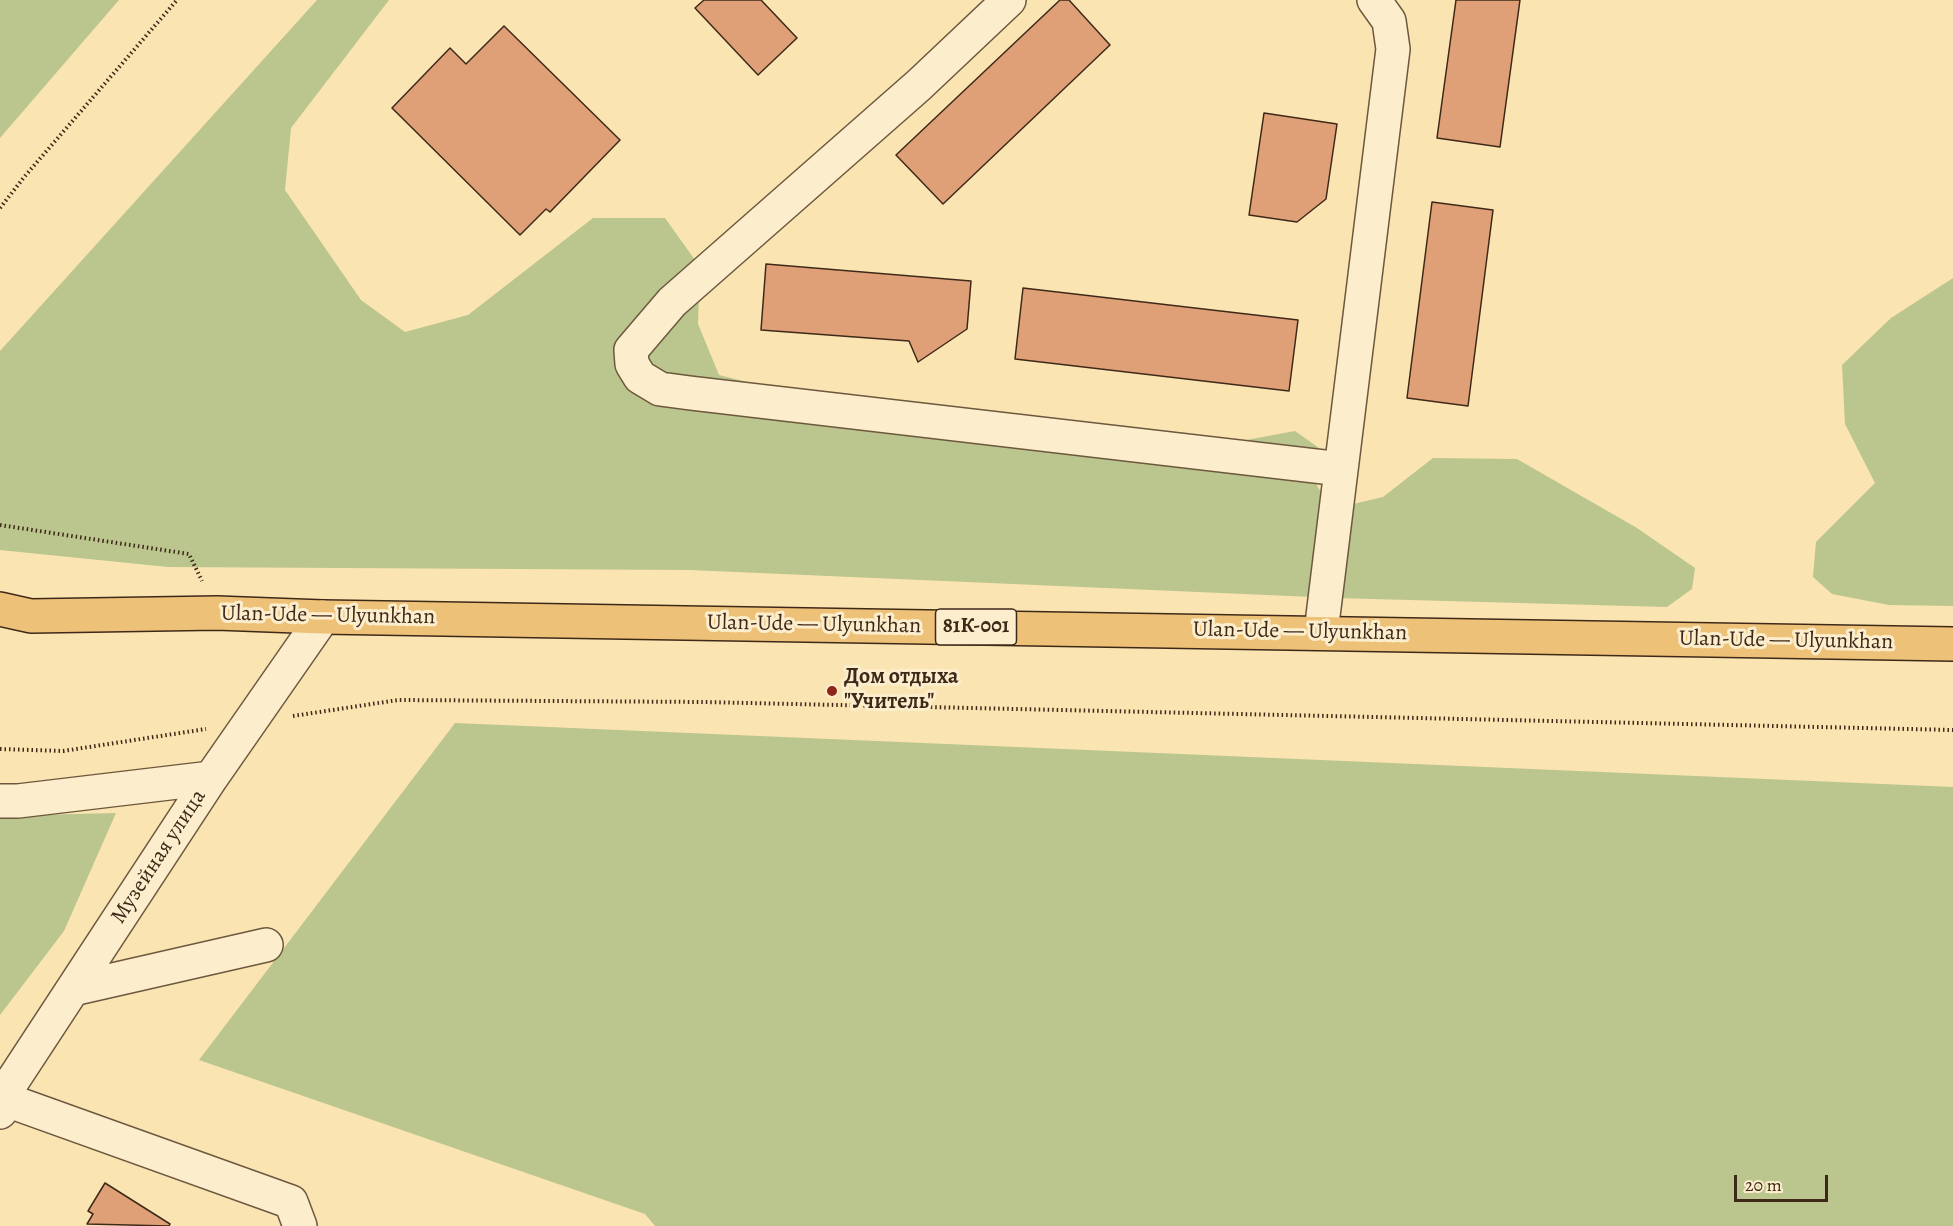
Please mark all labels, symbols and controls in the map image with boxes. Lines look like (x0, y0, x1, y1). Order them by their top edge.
street label: Ulan-Ude — Ulyunkhan (221, 601, 435, 631)
road number: 81К-001 (936, 609, 1016, 645)
street label: Ulan-Ude — Ulyunkhan (707, 610, 921, 640)
street label: Ulan-Ude — Ulyunkhan (1193, 617, 1407, 647)
street label: Ulan-Ude — Ulyunkhan (1679, 626, 1893, 656)
place label: Дом отдыха "Учитель" (844, 665, 959, 716)
marker: Дом отдыха "Учитель" (825, 684, 839, 698)
street label: Музейная улица (106, 785, 212, 929)
scale bar (1737, 1163, 1832, 1201)
text: 20 m (1745, 1173, 1782, 1197)

